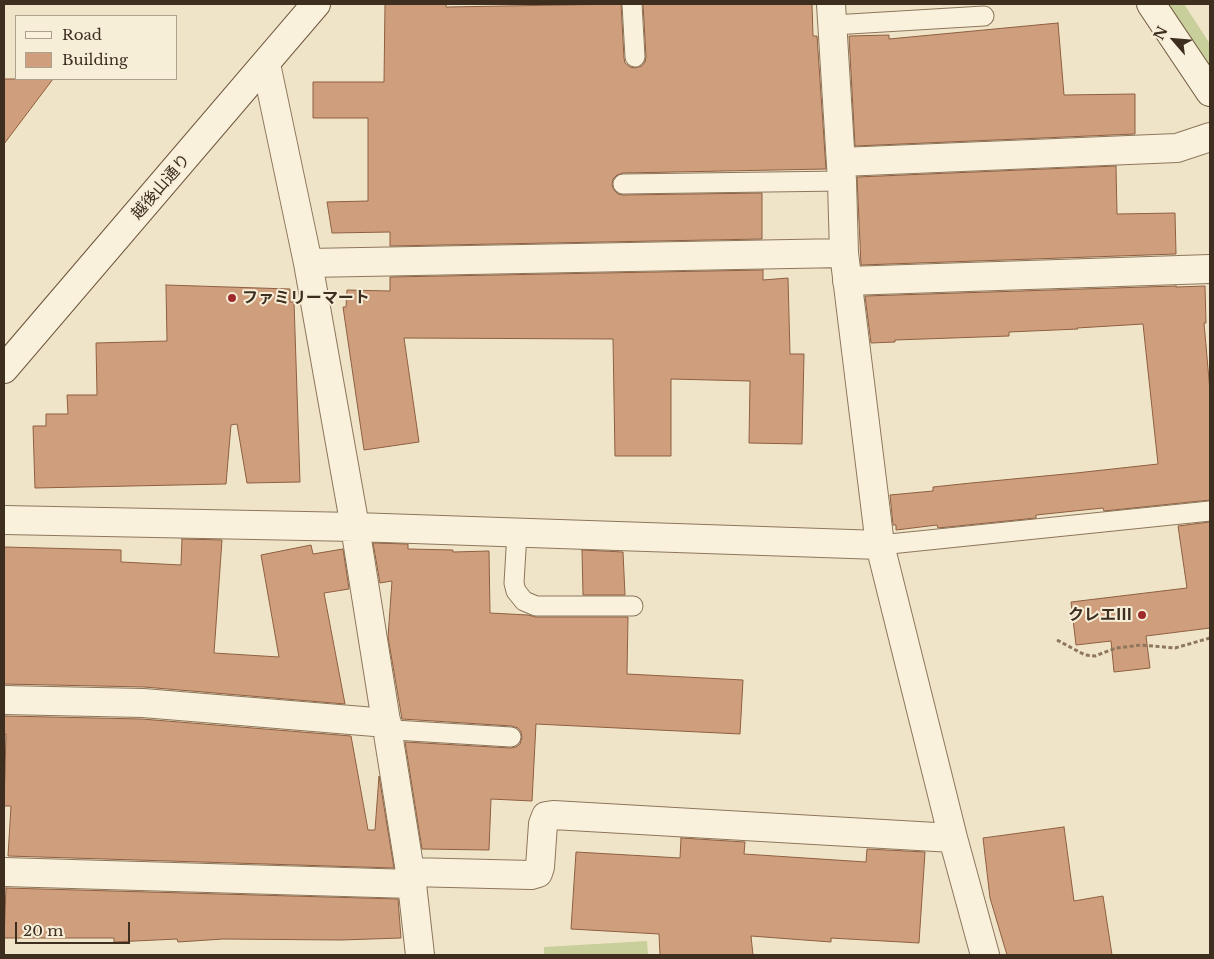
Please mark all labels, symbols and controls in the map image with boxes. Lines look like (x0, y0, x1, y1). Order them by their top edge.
legend (15, 15, 178, 80)
north arrow (1149, 15, 1199, 65)
text: N (1150, 23, 1172, 43)
text: Road (62, 25, 102, 44)
text: Building (62, 50, 128, 69)
street label: 越後山通り (128, 151, 194, 223)
place label: ファミリーマート (242, 288, 370, 308)
marker: ファミリーマート (226, 292, 238, 304)
place label: クレエⅢ (1068, 605, 1132, 625)
marker: クレエⅢ (1136, 609, 1148, 621)
scale bar (18, 912, 132, 944)
text: 20 m (23, 921, 63, 940)

